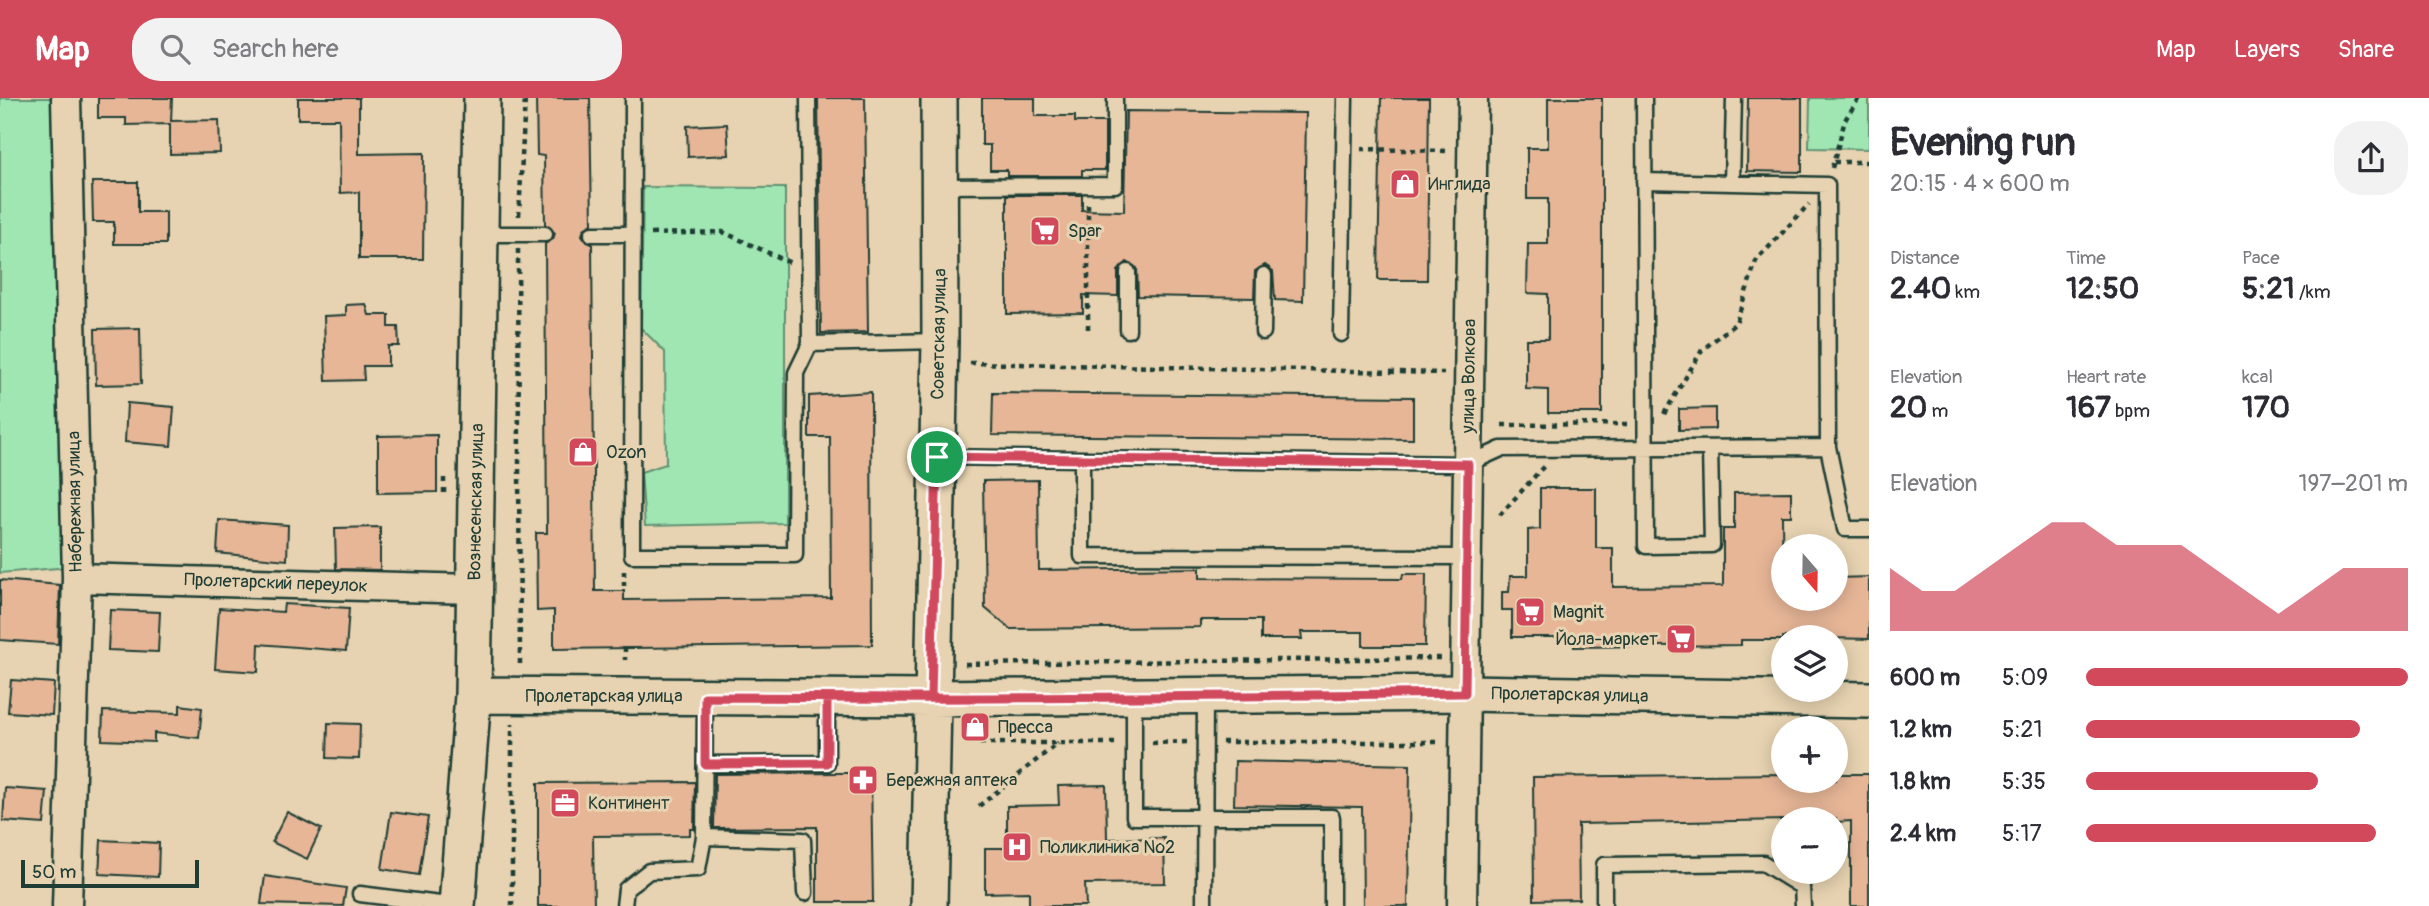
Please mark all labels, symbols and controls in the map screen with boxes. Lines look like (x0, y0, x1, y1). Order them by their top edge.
search box (132, 18, 622, 81)
text: Map (35, 29, 90, 70)
icon: search (156, 30, 194, 68)
text: Search here (212, 33, 339, 65)
text: Map (2156, 35, 2196, 64)
text: Layers (2234, 35, 2300, 64)
text: Share (2338, 35, 2394, 64)
text: Evening run (1890, 119, 2076, 167)
button: share (2334, 121, 2408, 195)
shop icon: Инглида (1388, 167, 1422, 201)
text: 20:15 · 4 × 600 m (1890, 169, 2070, 198)
place label: Инглида (1428, 173, 1491, 196)
supermarket icon: Spar (1028, 214, 1062, 248)
place label: Spar (1068, 220, 1102, 243)
text: Distance (1890, 246, 1959, 270)
text: Time (2066, 246, 2106, 270)
text: Pace (2242, 246, 2280, 270)
street label: Советская улица (926, 268, 952, 400)
text: 2.40 (1890, 270, 1951, 307)
text: 12:50 (2066, 270, 2139, 307)
text: 5:21 (2242, 270, 2295, 307)
text: km (1951, 280, 1980, 304)
text: /km (2295, 280, 2331, 304)
street label: улица Волкова (1456, 319, 1481, 434)
text: Elevation (1890, 365, 1962, 389)
text: Heart rate (2066, 365, 2146, 389)
text: kcal (2242, 365, 2273, 389)
text: 20 (1890, 389, 1927, 426)
text: 167 (2066, 389, 2111, 426)
text: 170 (2242, 389, 2290, 426)
text: m (1927, 399, 1948, 423)
text: bpm (2111, 399, 2150, 423)
street label: Вознесенская улица (463, 423, 489, 581)
pin (907, 427, 967, 487)
street label: Набережная улица (62, 431, 88, 573)
shop icon: Ozon (566, 435, 600, 469)
icon: arrive (918, 438, 956, 476)
place label: Ozon (606, 441, 646, 464)
text: Elevation (1890, 469, 1978, 498)
text: 197–201 m (2298, 469, 2408, 498)
north arrow (1771, 534, 1848, 611)
map controls (1771, 534, 1848, 884)
street label: Пролетарский переулок (184, 568, 368, 598)
supermarket icon: Magnit (1513, 595, 1547, 629)
place label: Magnit (1553, 601, 1605, 624)
supermarket icon: Йола-маркет (1664, 622, 1698, 656)
button: layers (1771, 625, 1848, 702)
place label: Йола-маркет (1556, 628, 1658, 651)
text: 600 m (1890, 663, 1960, 692)
text: 5:09 (2002, 663, 2048, 692)
street label: Пролетарская улица (1491, 682, 1649, 708)
street label: Пролетарская улица (525, 685, 683, 708)
shop icon: Пресса (958, 710, 992, 744)
text: 1.2 km (1890, 715, 1952, 744)
text: 5:21 (2002, 715, 2042, 744)
place label: Пресса (998, 716, 1053, 739)
button: + (1771, 716, 1848, 793)
pharmacy icon: Бережная аптека (846, 763, 880, 797)
text: 1.8 km (1890, 767, 1951, 796)
text: 5:35 (2002, 767, 2046, 796)
place label: Бережная аптека (886, 769, 1017, 792)
office icon: Континент (548, 786, 582, 820)
place label: Континент (588, 792, 670, 815)
button: − (1771, 807, 1848, 884)
text: 2.4 km (1890, 819, 1956, 848)
text: 5:17 (2002, 819, 2042, 848)
hospital icon: Поликлиника №2 (1000, 830, 1034, 864)
place label: Поликлиника №2 (1040, 836, 1175, 859)
scale bar (21, 857, 200, 889)
text: 50 m (32, 860, 76, 884)

